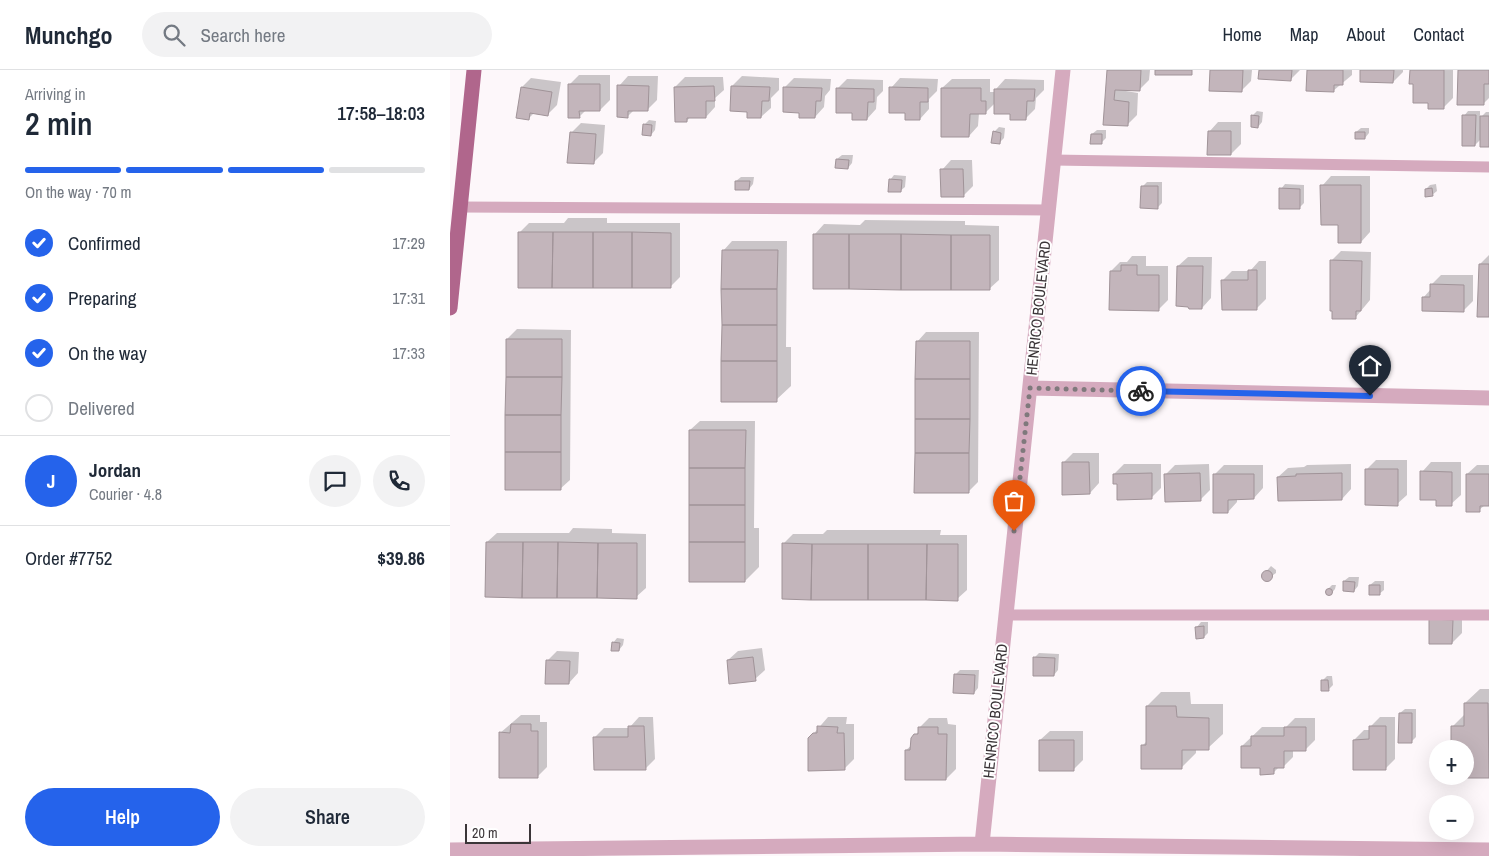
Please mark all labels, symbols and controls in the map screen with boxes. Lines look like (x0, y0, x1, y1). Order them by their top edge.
search box (142, 12, 492, 57)
text: Munchgo (25, 19, 112, 51)
icon: search (160, 21, 188, 49)
text: Search here (200, 22, 285, 48)
text: Home (1222, 22, 1262, 47)
text: Map (1290, 22, 1319, 47)
text: About (1347, 22, 1385, 47)
text: Contact (1413, 22, 1464, 47)
text: Arriving in (25, 83, 86, 105)
text: 17:58–18:03 (337, 100, 425, 126)
text: 2 min (25, 102, 93, 145)
text: On the way · 70 m (25, 181, 131, 203)
icon: check (25, 229, 53, 257)
text: Confirmed (68, 230, 141, 256)
text: 17:29 (392, 232, 425, 254)
street label: HENRICO BOULEVARD (1020, 240, 1056, 376)
icon: check (25, 284, 53, 312)
text: Preparing (68, 285, 136, 311)
text: 17:31 (392, 287, 425, 309)
icon: check (25, 339, 53, 367)
text: On the way (68, 340, 147, 366)
text: 17:33 (392, 342, 425, 364)
pin (1349, 345, 1391, 396)
icon: home (1356, 352, 1384, 380)
courier (1116, 366, 1166, 416)
icon: bike (1127, 377, 1155, 405)
text: Delivered (68, 395, 135, 421)
button: chat (309, 455, 361, 507)
button: phone (373, 455, 425, 507)
text: Jordan (89, 457, 141, 483)
text: J (47, 468, 55, 494)
pin (993, 480, 1035, 531)
text: Courier · 4.8 (89, 483, 162, 505)
icon: bag (1000, 487, 1028, 515)
text: Order #7752 (25, 545, 112, 571)
text: $39.86 (377, 545, 425, 571)
street label: HENRICO BOULEVARD (977, 643, 1013, 779)
map controls (1429, 740, 1474, 840)
button: + (1429, 740, 1474, 785)
button: Help (25, 788, 220, 846)
button: Share (230, 788, 425, 846)
button: − (1429, 795, 1474, 840)
scale bar (465, 821, 531, 844)
text: 20 m (472, 824, 498, 842)

